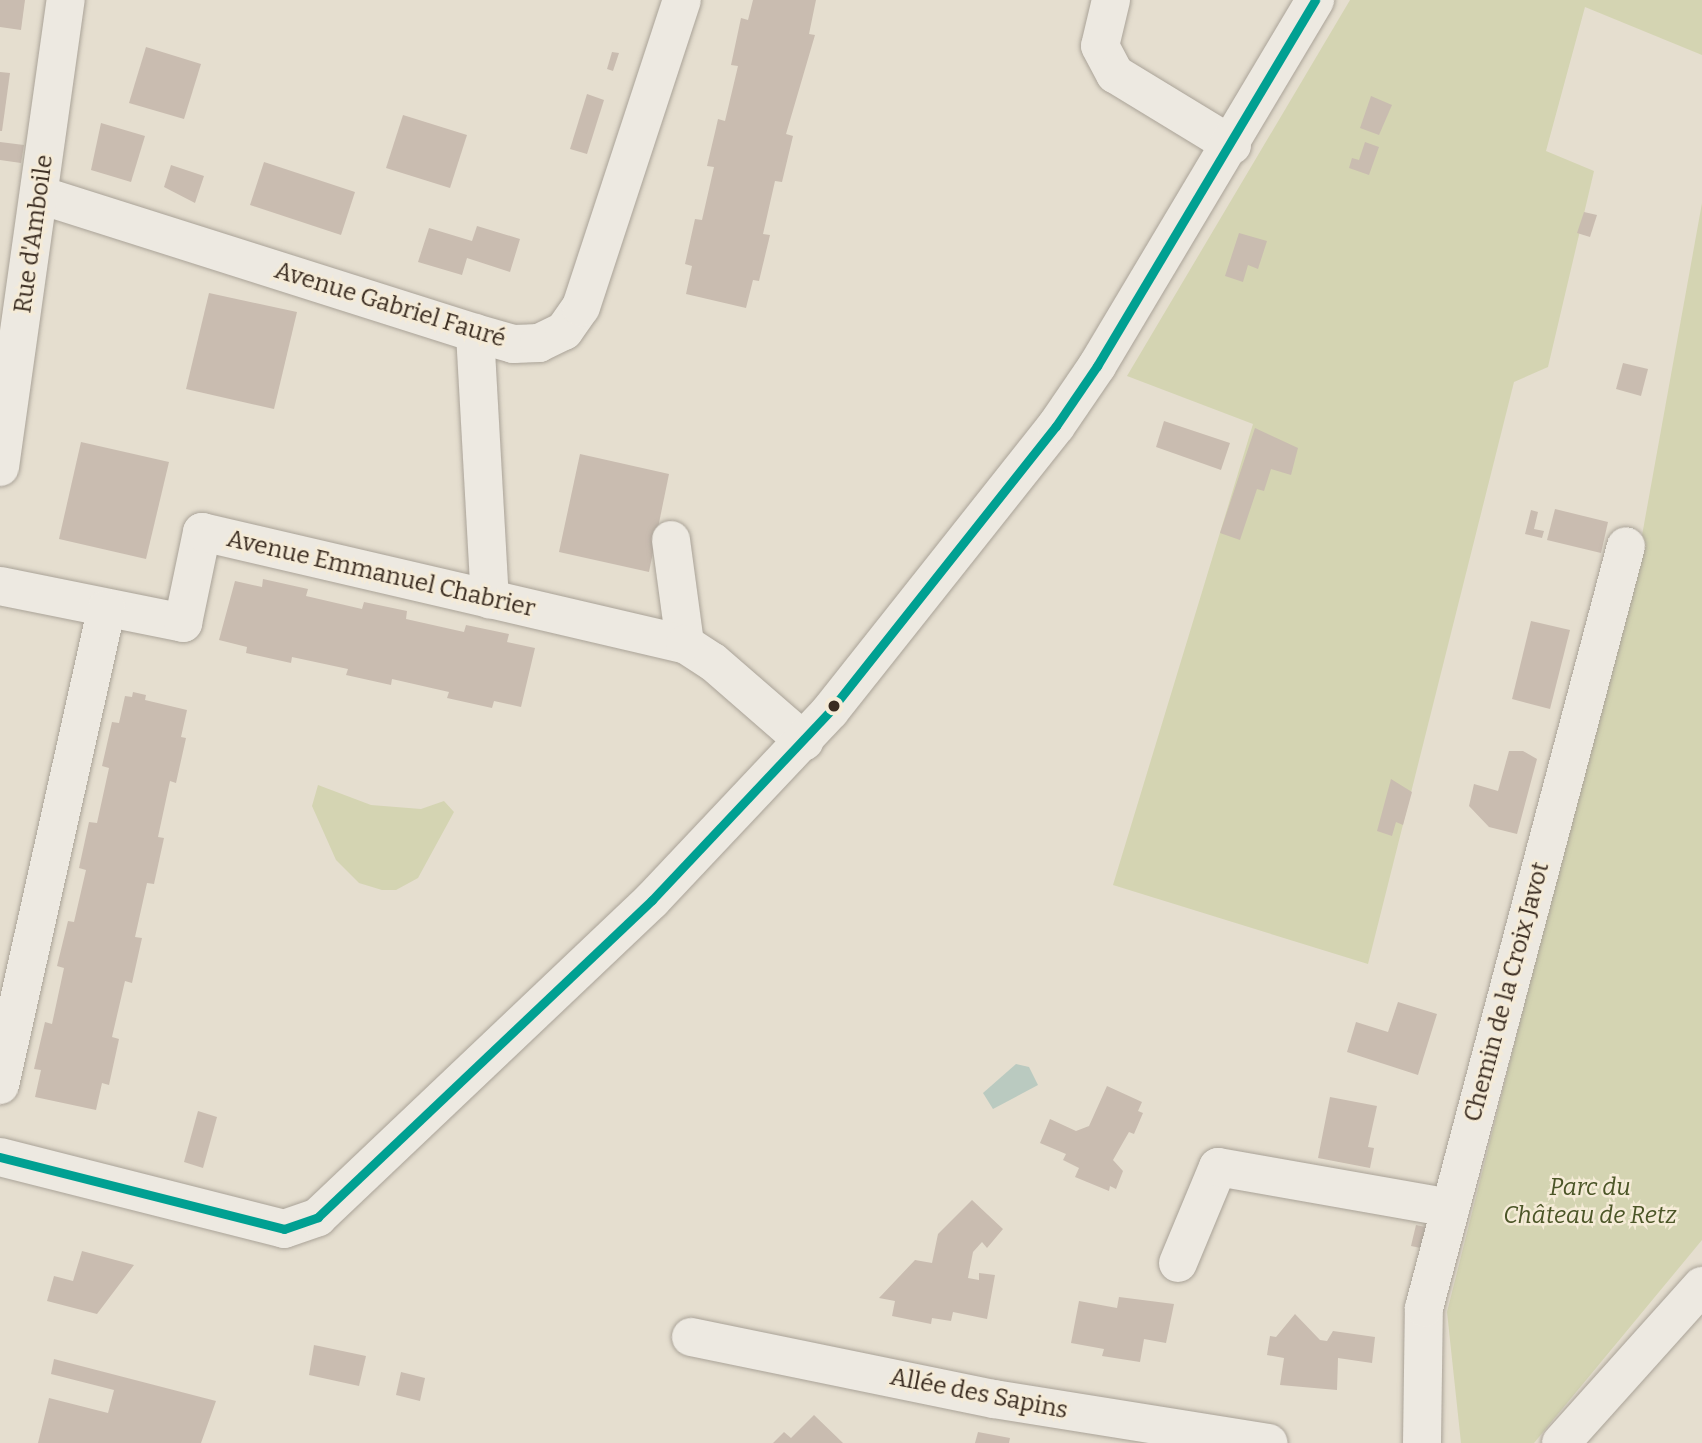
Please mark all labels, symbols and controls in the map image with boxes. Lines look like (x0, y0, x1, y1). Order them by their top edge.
street label: Rue d'Amboile (9, 153, 59, 315)
street label: Avenue Gabriel Fauré (271, 256, 509, 354)
street label: Avenue Emmanuel Chabrier (224, 524, 538, 624)
unlabelled marker (827, 699, 841, 713)
street label: Chemin de la Croix Javot (1458, 859, 1556, 1125)
park label: Parc du Château de Retz (1503, 1174, 1677, 1230)
street label: Allée des Sapins (888, 1363, 1070, 1425)

